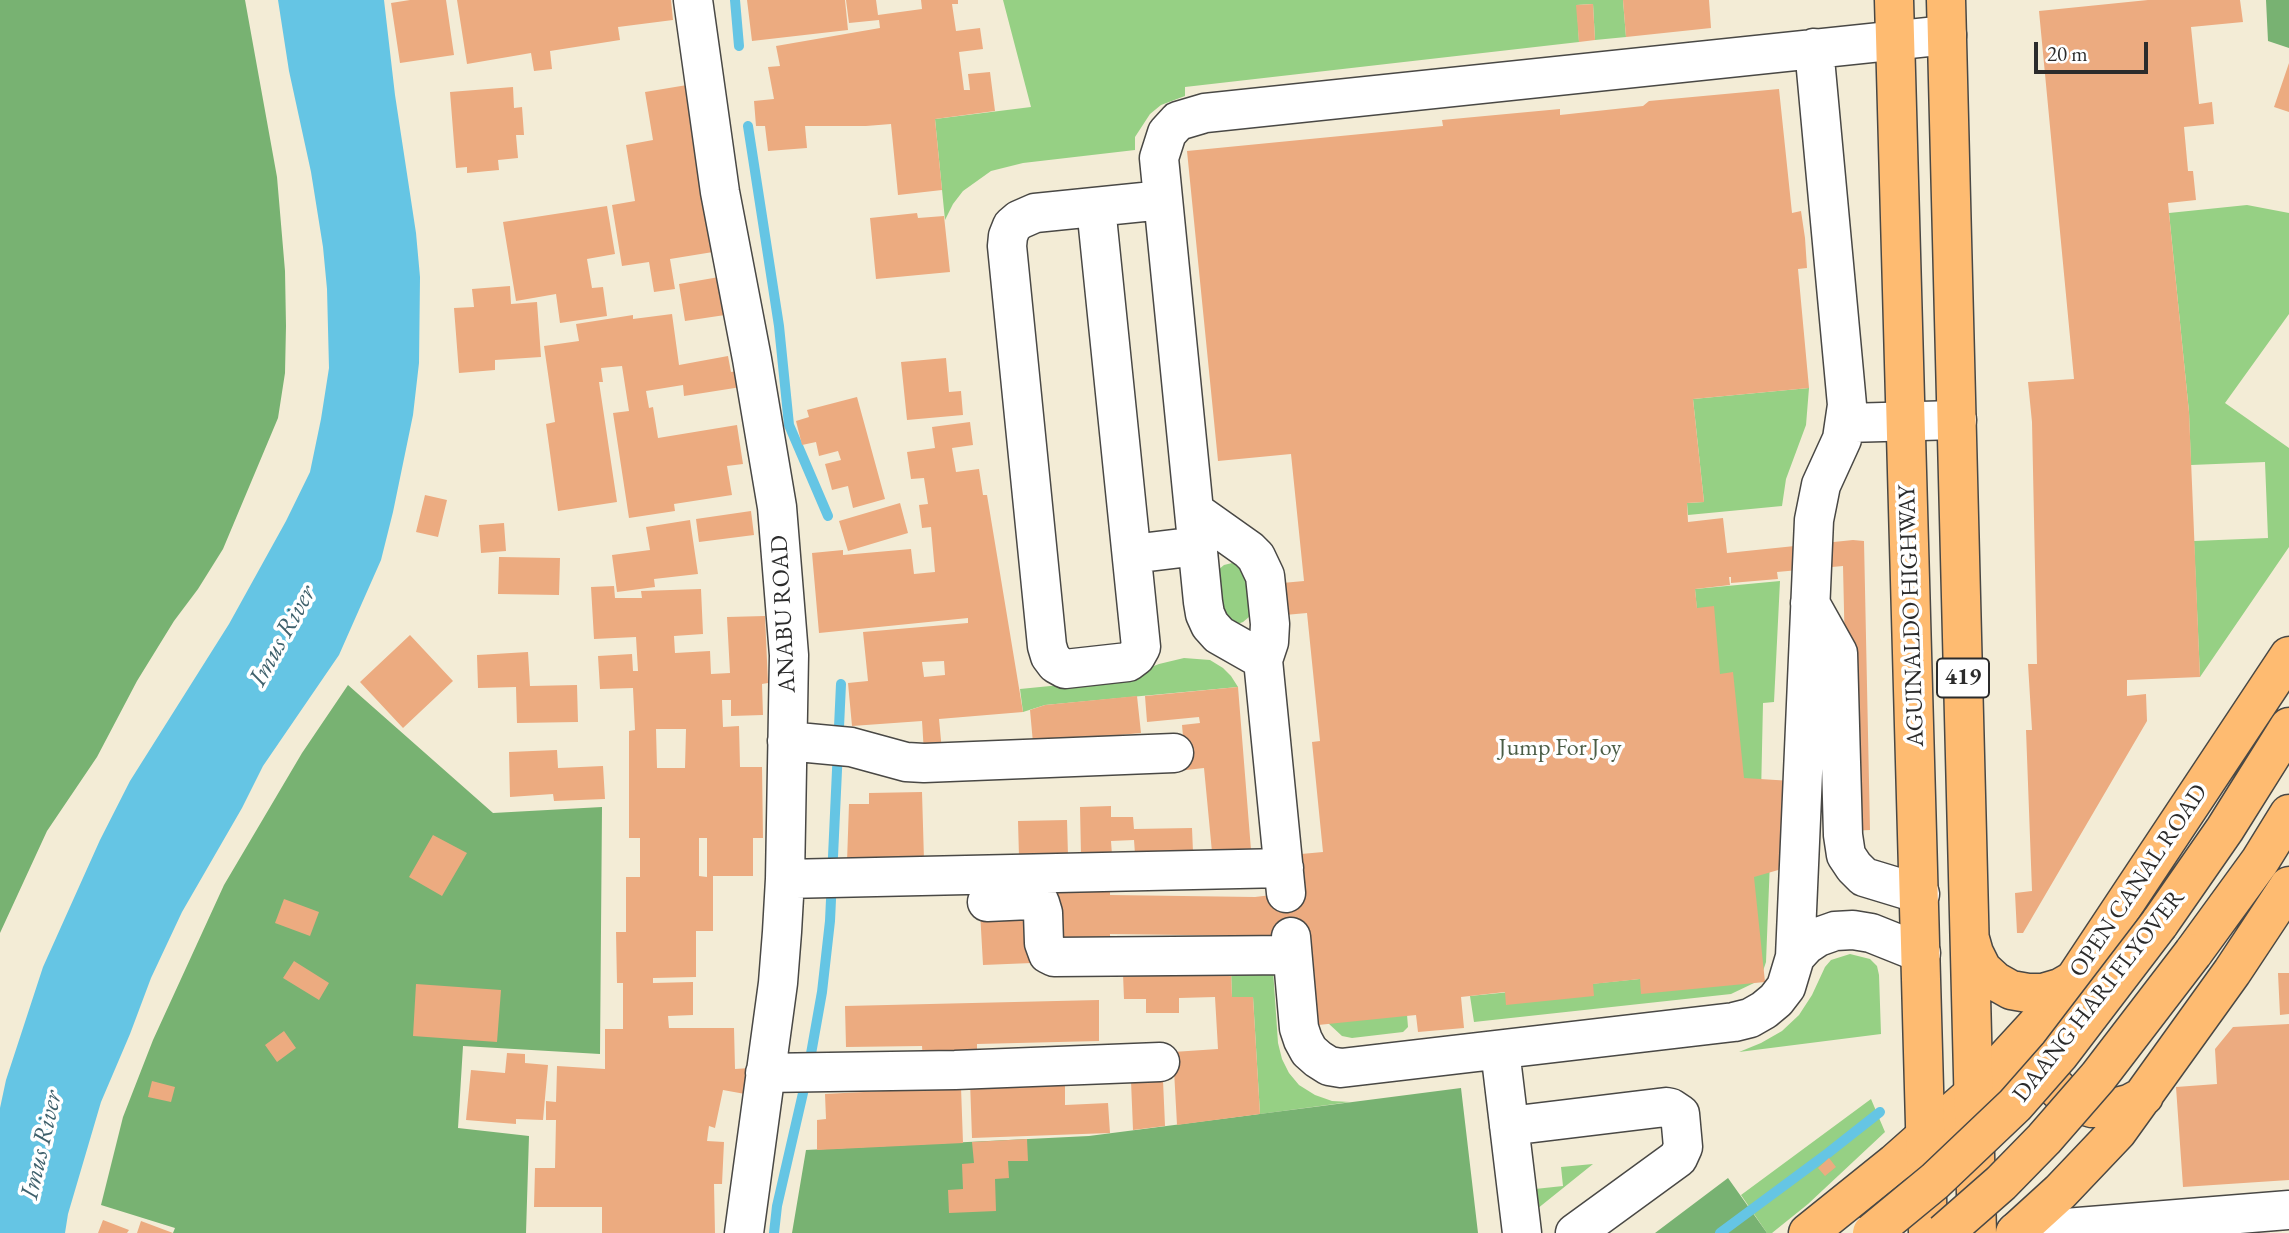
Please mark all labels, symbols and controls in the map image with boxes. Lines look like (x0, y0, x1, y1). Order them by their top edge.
scale bar (2037, 28, 2151, 72)
text: 20 m (2047, 40, 2088, 67)
street label: AGUINALDO HIGHWAY (1893, 484, 1931, 748)
street label: ANABU ROAD (765, 534, 803, 694)
water label: Imus River (243, 580, 323, 692)
road number: 419 (1937, 658, 1989, 698)
park label: Jump For Joy (1499, 734, 1621, 762)
street label: OPEN CANAL ROAD (2064, 779, 2214, 983)
street label: DAANG HARI FLYOVER (2007, 884, 2191, 1108)
water label: Imus River (14, 1088, 70, 1202)

